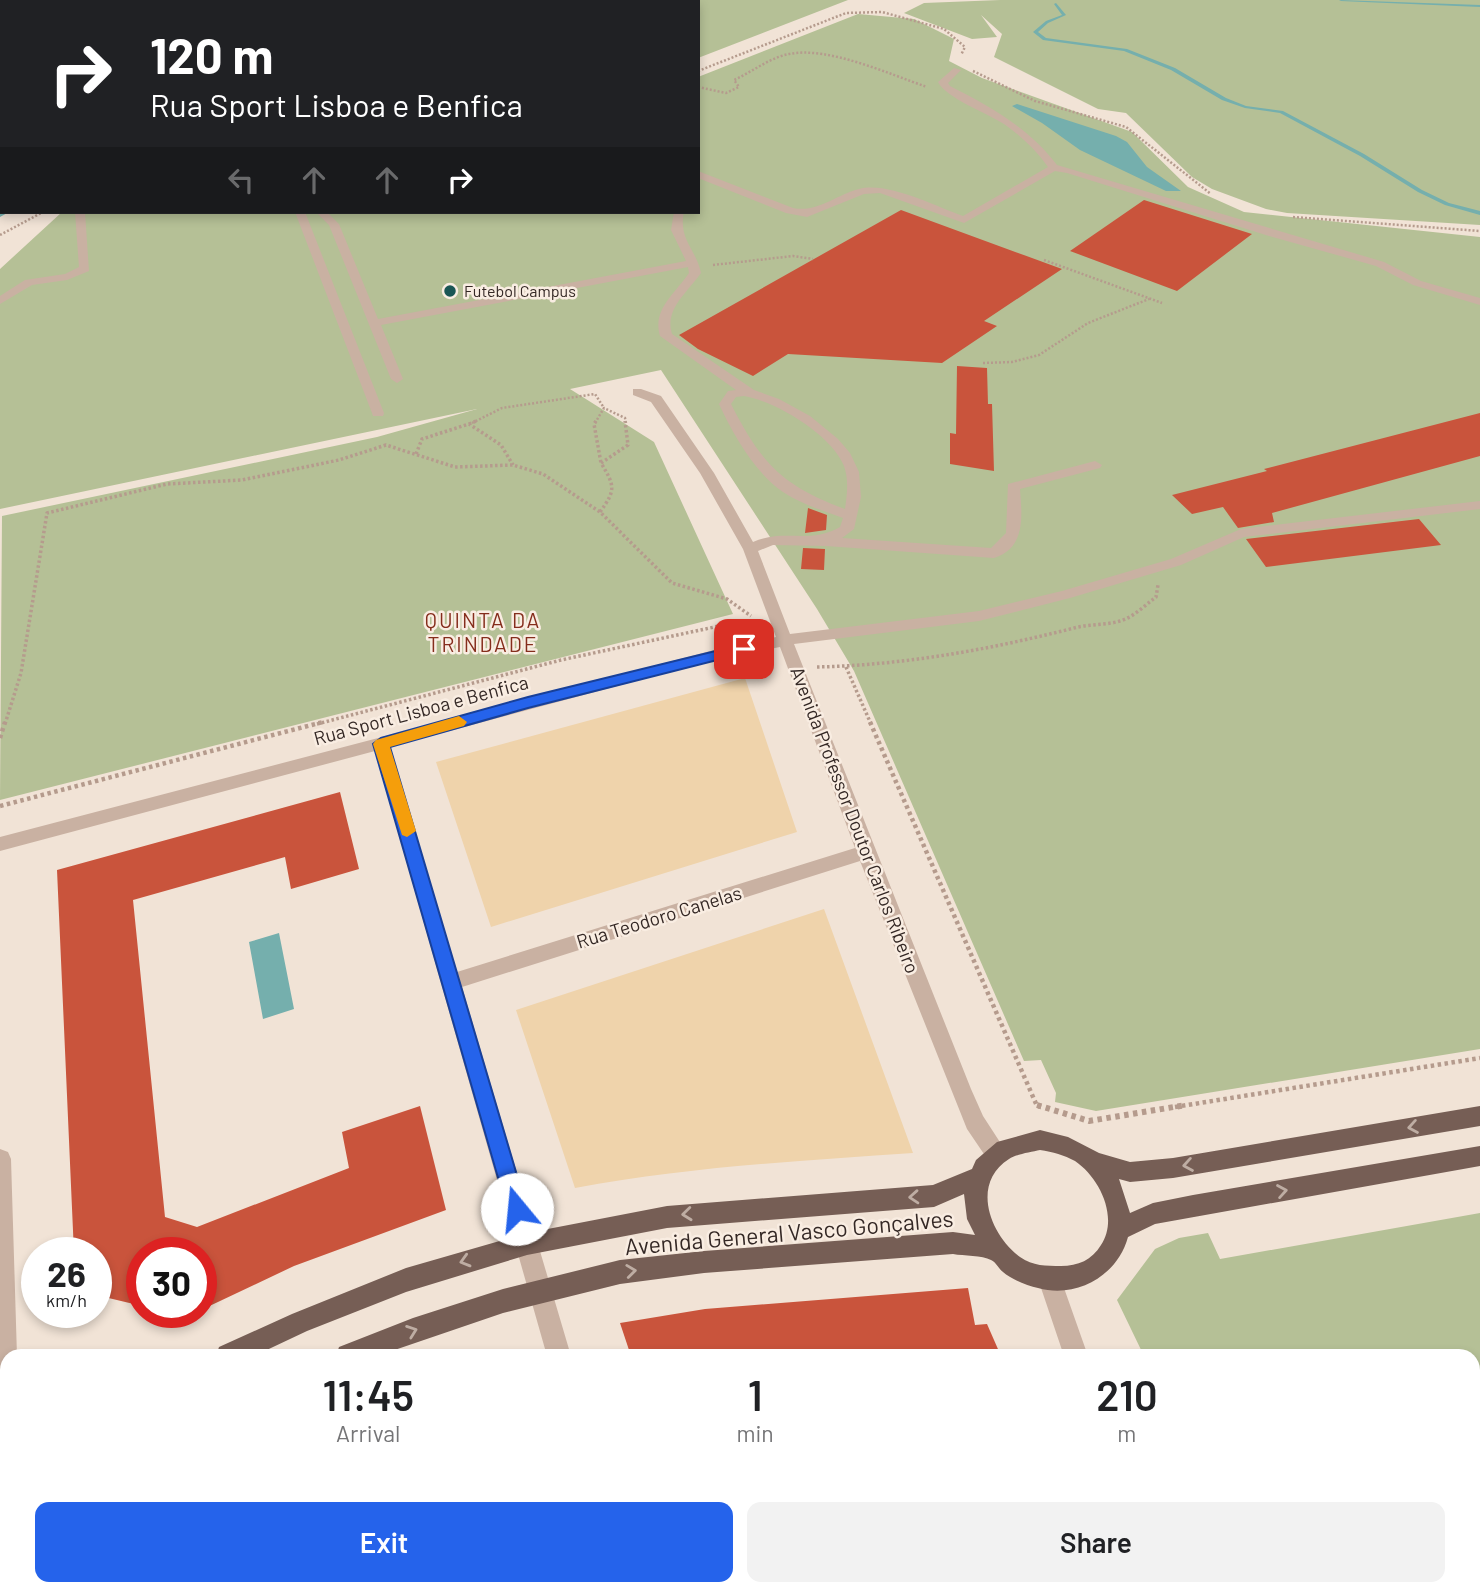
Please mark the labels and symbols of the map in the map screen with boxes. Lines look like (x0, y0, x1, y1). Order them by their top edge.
place label: Futebol Campus (464, 281, 576, 300)
marker: Futebol Campus (442, 283, 458, 299)
district label: QUINTA DA TRINDADE (425, 607, 541, 656)
pin (714, 619, 774, 679)
street label: Avenida Professor Doutor Carlos Ribeiro (786, 663, 925, 976)
street label: Rua Sport Lisboa e Benfica (311, 670, 531, 749)
street label: Rua Teodoro Canelas (573, 880, 744, 953)
one-way arrow (1407, 1119, 1419, 1134)
one-way arrow (1183, 1157, 1194, 1172)
position arrow (480, 1172, 554, 1246)
one-way arrow (1276, 1184, 1288, 1199)
one-way arrow (908, 1190, 919, 1205)
street label: Avenida General Vasco Gonçalves (623, 1204, 954, 1260)
one-way arrow (681, 1207, 693, 1222)
speed limit sign: 30 (126, 1237, 217, 1328)
one-way arrow (459, 1253, 471, 1268)
one-way arrow (625, 1264, 637, 1279)
one-way arrow (405, 1325, 417, 1339)

